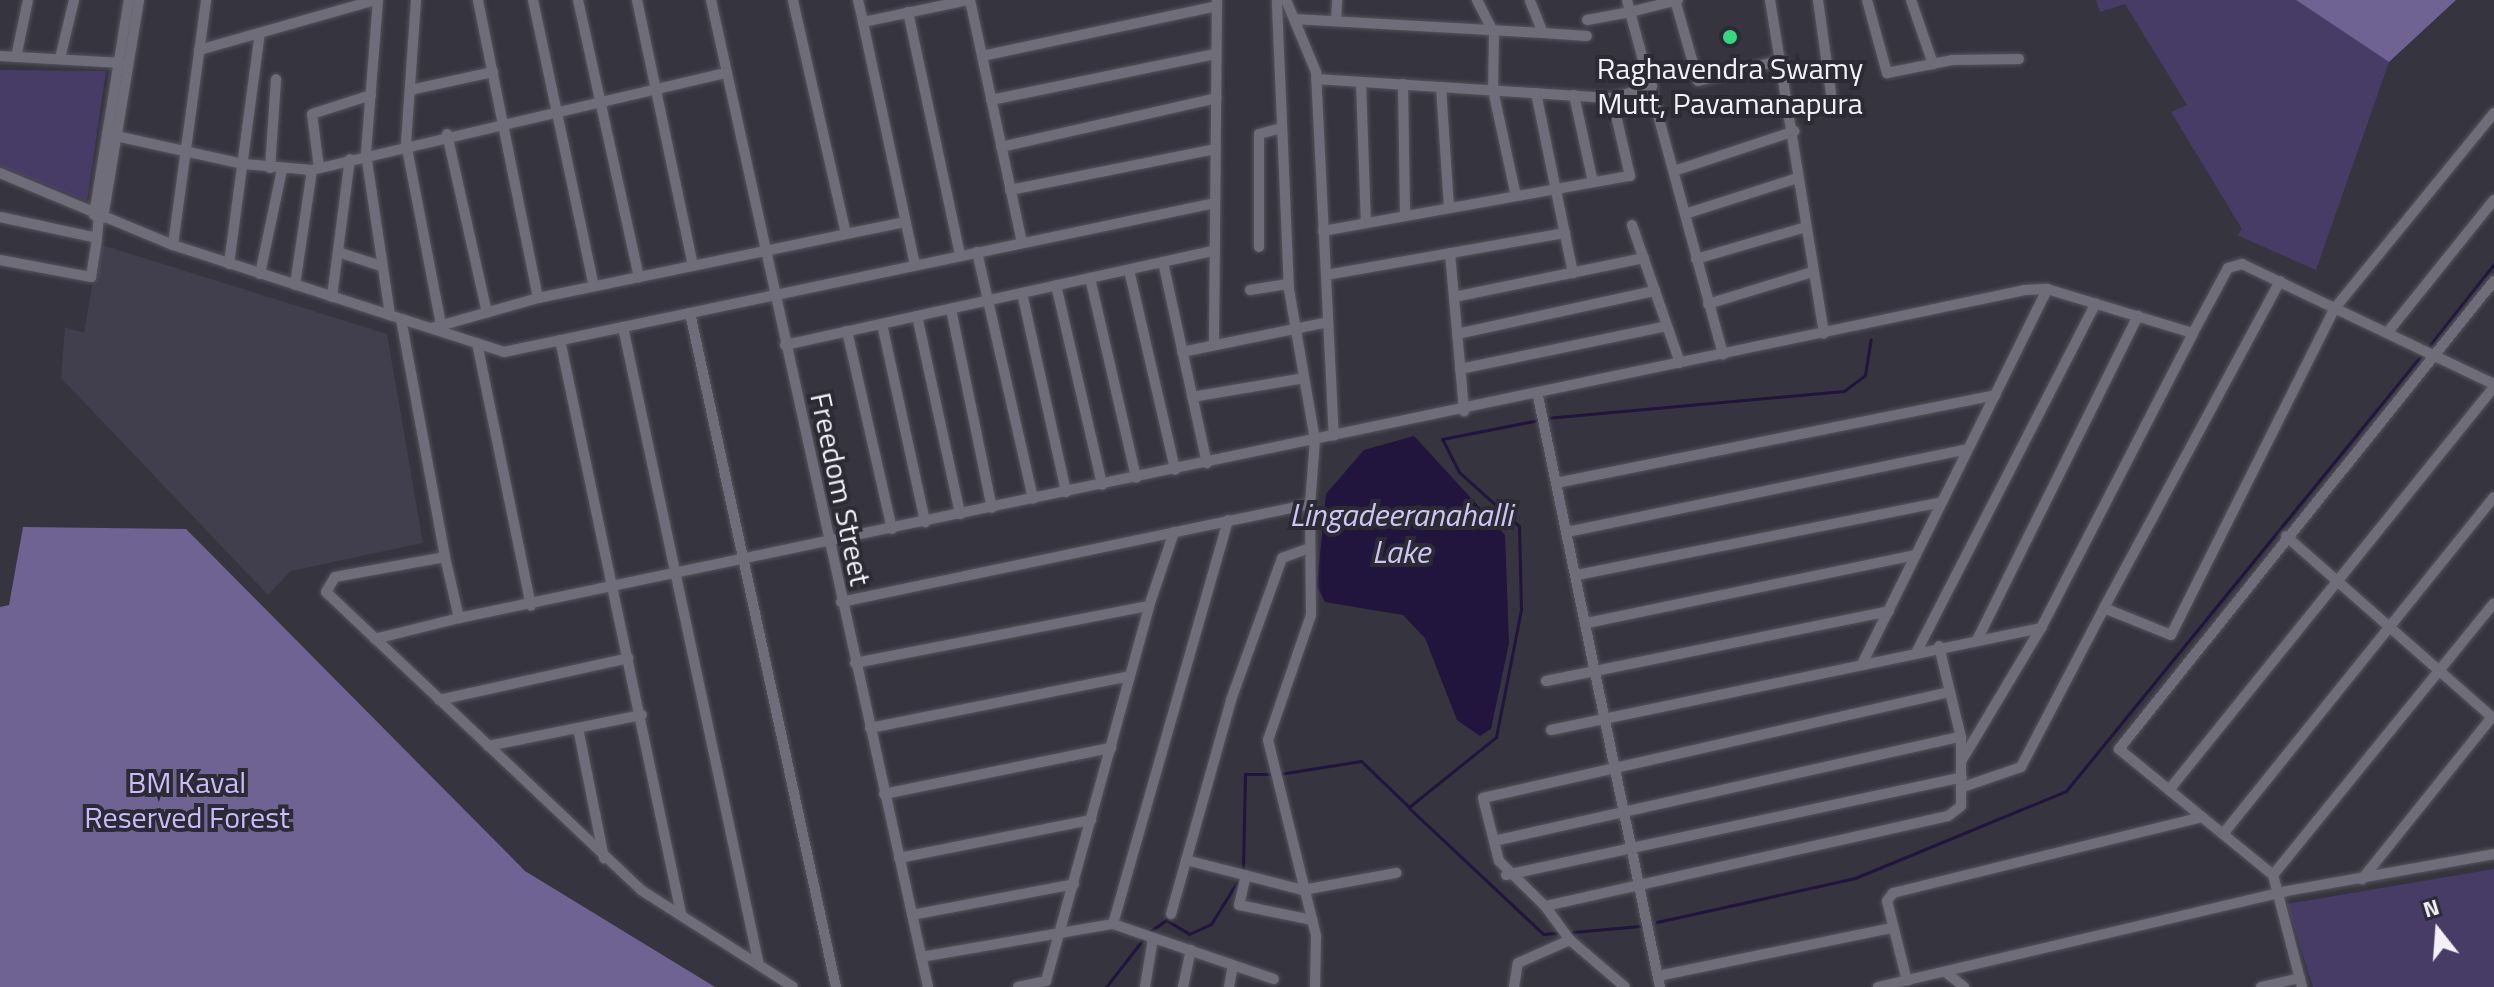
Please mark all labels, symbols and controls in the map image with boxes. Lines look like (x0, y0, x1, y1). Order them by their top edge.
marker: Raghavendra Swamy Mutt, Pavamanapura (1721, 28, 1739, 46)
place label: Raghavendra Swamy Mutt, Pavamanapura (1597, 50, 1863, 120)
street label: Freedom Street (803, 389, 879, 589)
water label: Lingadeeranahalli Lake (1290, 496, 1512, 571)
park label: BM Kaval Reserved Forest (84, 764, 290, 834)
text: N (2419, 890, 2443, 927)
north arrow (2398, 891, 2478, 971)

